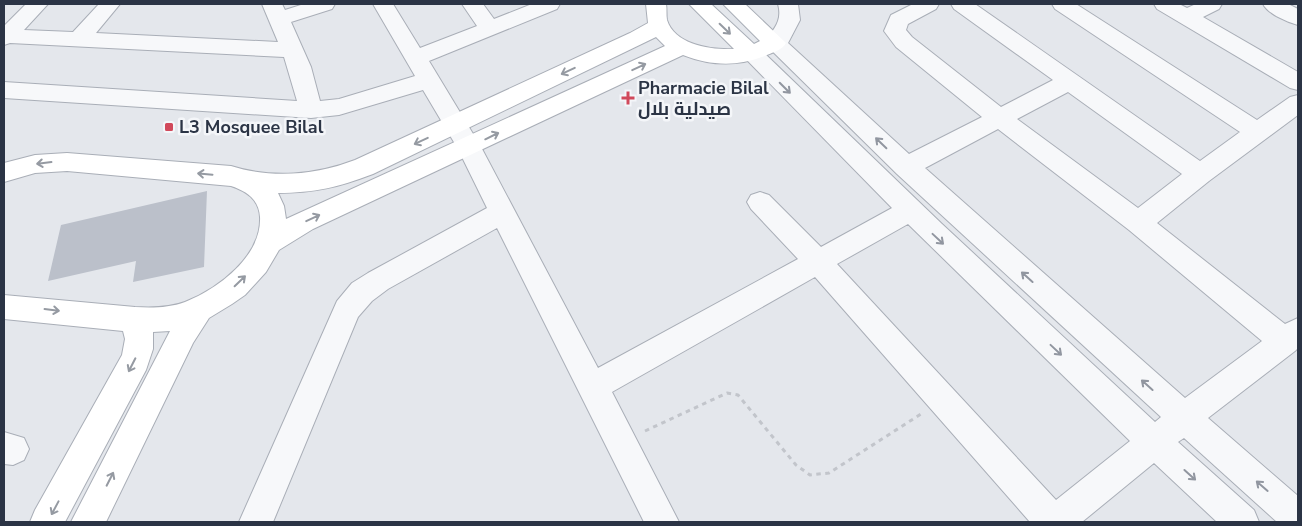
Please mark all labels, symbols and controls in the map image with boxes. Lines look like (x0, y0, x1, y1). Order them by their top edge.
one-way arrow (718, 23, 731, 35)
one-way arrow (631, 61, 646, 71)
one-way arrow (561, 67, 576, 77)
place label: Pharmacie Bilal صيدلية بلال (638, 76, 769, 121)
one-way arrow (779, 82, 791, 94)
marker: Pharmacie Bilal صيدلية بلال (622, 92, 634, 104)
place label: L3 Mosquee Bilal (179, 115, 324, 139)
marker: L3 Mosquee Bilal (163, 121, 175, 133)
one-way arrow (484, 131, 499, 140)
one-way arrow (414, 136, 429, 146)
one-way arrow (875, 137, 887, 149)
one-way arrow (36, 158, 52, 168)
one-way arrow (198, 169, 214, 179)
one-way arrow (305, 213, 320, 223)
one-way arrow (932, 233, 945, 245)
one-way arrow (1020, 271, 1033, 282)
one-way arrow (234, 275, 246, 287)
one-way arrow (44, 305, 60, 315)
one-way arrow (1050, 344, 1063, 356)
one-way arrow (127, 357, 136, 372)
one-way arrow (1141, 380, 1154, 391)
one-way arrow (1183, 469, 1196, 481)
one-way arrow (106, 472, 115, 487)
one-way arrow (1255, 480, 1268, 492)
one-way arrow (50, 500, 59, 515)

